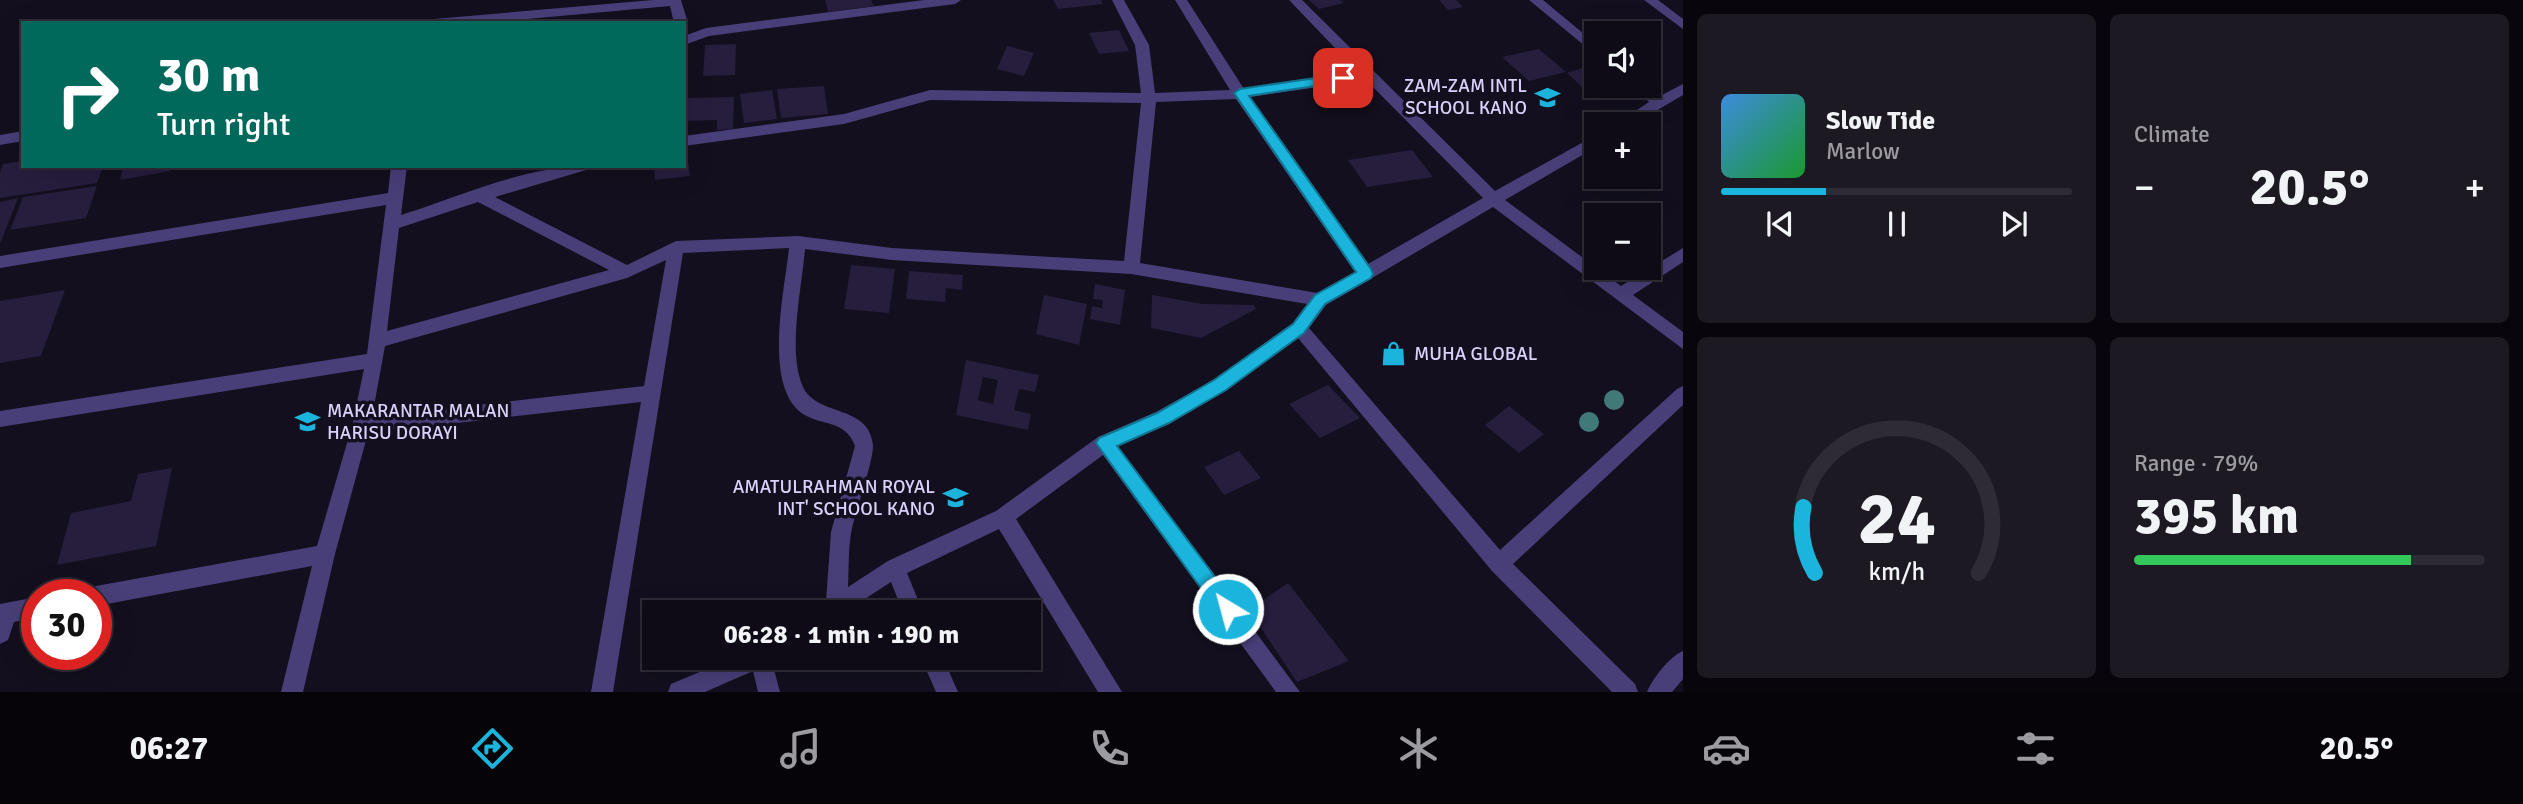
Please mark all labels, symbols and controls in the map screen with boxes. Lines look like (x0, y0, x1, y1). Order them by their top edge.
map controls (1584, 21, 1661, 280)
button: sound (1584, 21, 1661, 98)
text: 30 m (157, 45, 260, 105)
pin (1313, 48, 1373, 108)
icon: right (42, 49, 133, 140)
icon: arrive (1324, 59, 1362, 97)
place label: ZAM-ZAM INTL SCHOOL KANO (1404, 74, 1527, 120)
school or university icon: ZAM-ZAM INTL SCHOOL KANO (1533, 83, 1561, 111)
text: Turn right (157, 105, 290, 144)
text: Slow Tide (1826, 105, 1935, 137)
button: + (1584, 112, 1661, 189)
text: Climate (2134, 120, 2210, 149)
text: Marlow (1826, 137, 1900, 166)
text: 20.5° (2250, 155, 2369, 219)
text: − (2134, 164, 2155, 211)
text: + (2464, 164, 2485, 211)
button: − (1584, 203, 1661, 280)
icon: previous (1761, 205, 1799, 243)
icon: pause (1878, 205, 1916, 243)
icon: next (1995, 205, 2033, 243)
shop icon: MUHA GLOBAL (1380, 340, 1408, 368)
place label: MUHA GLOBAL (1414, 342, 1538, 366)
place label: MAKARANTAR MALAN HARISU DORAYI (327, 399, 509, 445)
school or university icon: MAKARANTAR MALAN HARISU DORAYI (293, 408, 321, 436)
text: Range · 79% (2134, 449, 2258, 478)
place label: AMATULRAHMAN ROYAL INT' SCHOOL KANO (733, 475, 935, 521)
text: 24 (1857, 476, 1936, 565)
school or university icon: AMATULRAHMAN ROYAL INT' SCHOOL KANO (941, 484, 969, 512)
text: 395 km (2134, 484, 2299, 548)
text: km/h (1868, 556, 1925, 587)
position arrow (1191, 572, 1265, 646)
speed limit sign: 30 (21, 579, 112, 670)
text: 06:28 · 1 min · 190 m (724, 619, 959, 651)
icon: directions (468, 724, 517, 773)
icon: music (776, 724, 825, 773)
icon: phone (1085, 724, 1134, 773)
icon: climate (1394, 724, 1443, 773)
icon: car (1702, 724, 1751, 773)
icon: filters (2011, 724, 2060, 773)
text: 06:27 (130, 729, 208, 768)
text: 20.5° (2319, 729, 2393, 768)

